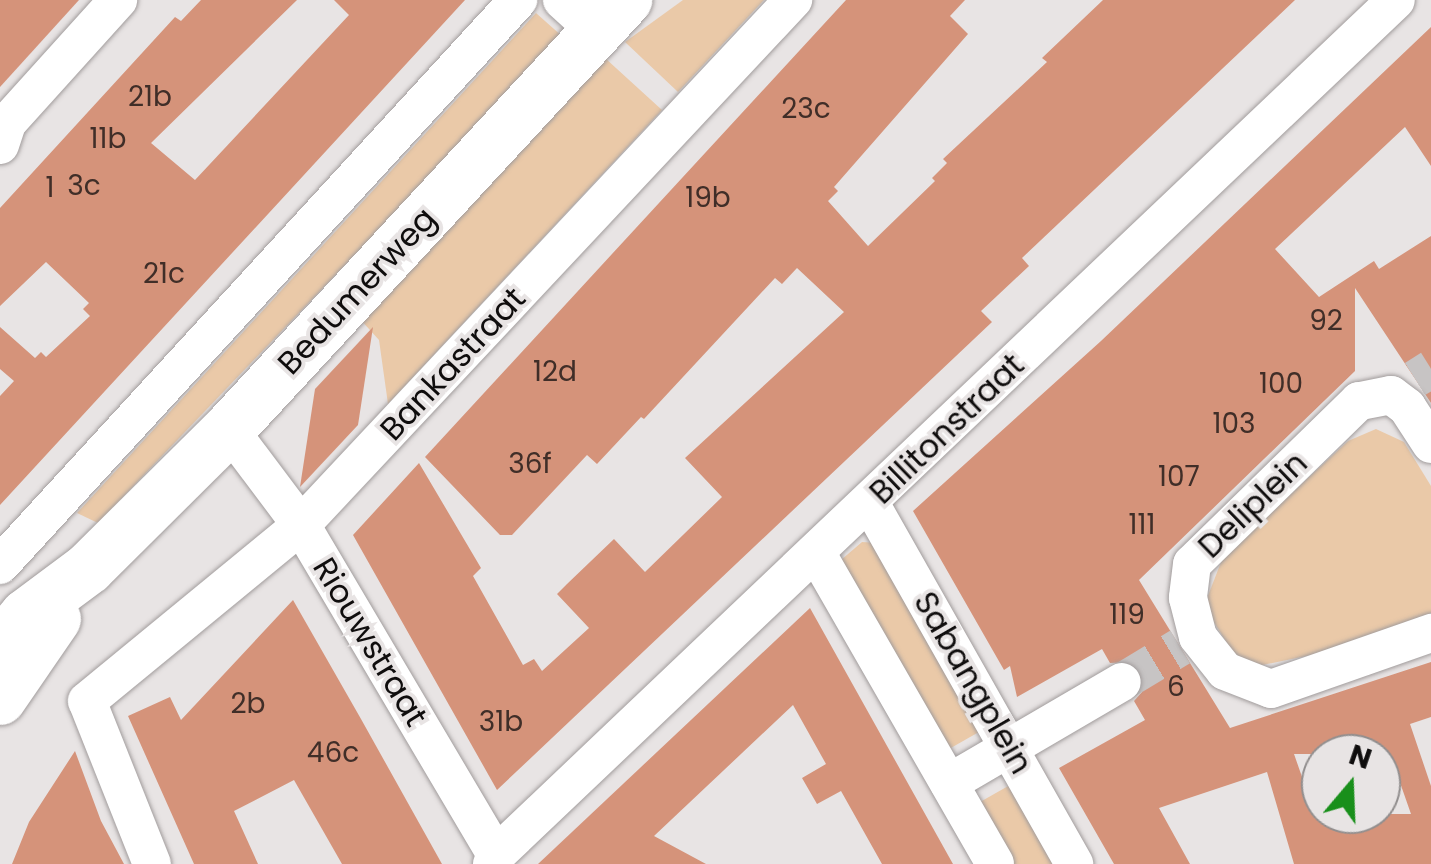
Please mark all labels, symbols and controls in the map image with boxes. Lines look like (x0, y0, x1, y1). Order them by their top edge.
house number: 21b (128, 80, 172, 114)
house number: 23c (781, 92, 831, 126)
house number: 11b (90, 122, 126, 156)
house number: 3c (67, 169, 101, 203)
house number: 1 (46, 171, 54, 205)
house number: 19b (685, 181, 731, 215)
street label: Bedumerweg (270, 200, 444, 382)
house number: 21c (143, 257, 185, 291)
street label: Bankastraat (372, 280, 534, 448)
house number: 92 (1309, 304, 1343, 338)
street label: Billitonstraat (862, 346, 1032, 512)
house number: 12d (533, 355, 577, 389)
house number: 100 (1259, 367, 1303, 401)
house number: 103 (1212, 407, 1256, 441)
street label: Deliplein (1191, 444, 1315, 566)
house number: 36f (508, 447, 552, 481)
house number: 107 (1158, 460, 1200, 494)
house number: 111 (1129, 508, 1155, 542)
street label: Riouwstraat (305, 551, 435, 733)
street label: Sabangplein (906, 585, 1040, 781)
house number: 119 (1109, 598, 1145, 632)
house number: 6 (1167, 670, 1185, 704)
house number: 2b (230, 687, 266, 721)
house number: 31b (479, 705, 523, 739)
north arrow (1301, 734, 1401, 834)
text: N (1344, 735, 1377, 779)
house number: 46c (307, 736, 359, 770)

